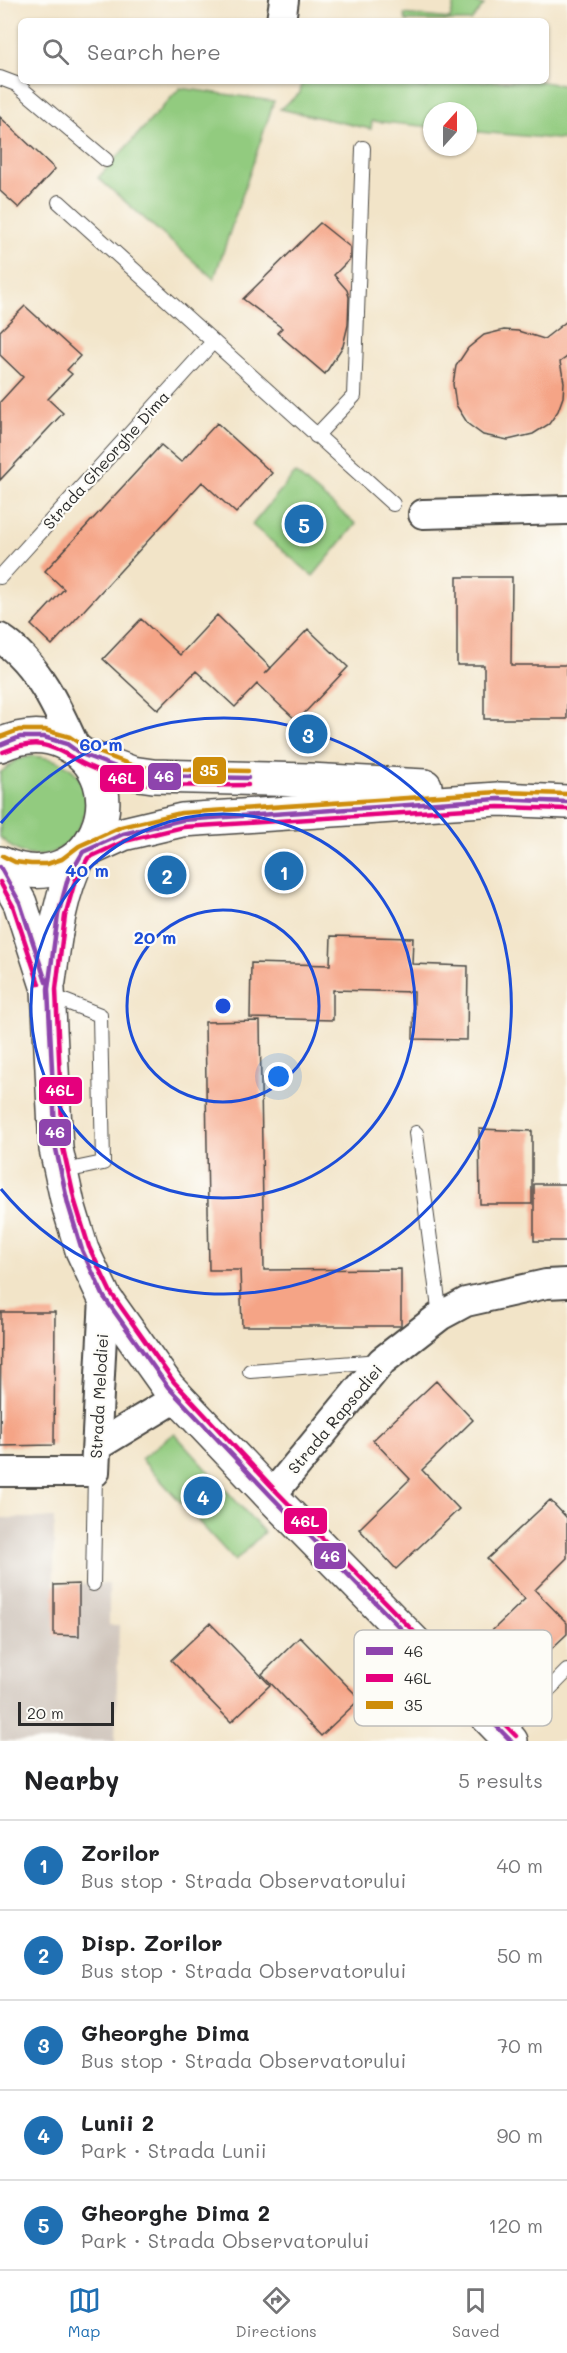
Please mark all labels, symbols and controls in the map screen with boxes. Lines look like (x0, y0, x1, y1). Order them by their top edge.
search box (18, 18, 549, 84)
icon: search (39, 35, 72, 68)
text: Search here (87, 37, 221, 66)
north arrow (423, 102, 477, 156)
street label: Strada Gheorghe Dima (38, 386, 174, 533)
pin: 5 (284, 502, 324, 546)
pin: 3 (288, 712, 328, 756)
text: 60 m (79, 732, 123, 756)
line badge: 35 (192, 756, 227, 785)
text: 35 (200, 759, 218, 780)
line badge: 46 (147, 762, 182, 791)
line badge: 46L (99, 764, 145, 793)
text: 46 (154, 765, 174, 786)
text: 46L (107, 767, 137, 788)
pin: 1 (264, 848, 304, 894)
pin: 2 (148, 852, 186, 898)
text: 40 m (65, 858, 109, 882)
text: 20 m (134, 925, 176, 949)
centre of rings (213, 996, 233, 1016)
your location (264, 1062, 293, 1091)
line badge: 46L (38, 1076, 83, 1105)
text: 46L (45, 1079, 75, 1100)
line badge: 46 (38, 1118, 72, 1147)
text: 46 (45, 1121, 65, 1142)
street label: Strada Melodiei (85, 1333, 112, 1459)
street label: Strada Rapsodiei (283, 1360, 387, 1478)
pin: 4 (184, 1474, 222, 1518)
line badge: 46L (283, 1507, 328, 1535)
text: 46L (290, 1510, 320, 1531)
line badge: 46 (313, 1542, 347, 1570)
text: 46 (320, 1545, 340, 1566)
legend (354, 1630, 552, 1726)
text: 46 (404, 1640, 423, 1661)
text: 46L (404, 1667, 432, 1688)
text: 35 (404, 1694, 423, 1715)
scale bar (18, 1699, 114, 1726)
text: 20 m (27, 1702, 64, 1723)
text: Nearby (24, 1763, 119, 1797)
text: 5 results (458, 1767, 543, 1793)
text: Zorilor (81, 1838, 160, 1867)
text: 1 (39, 1852, 48, 1878)
text: 40 m (497, 1852, 543, 1878)
text: Bus stop · Strada Observatorului (81, 1867, 406, 1893)
text: Disp. Zorilor (81, 1928, 222, 1957)
text: 2 (38, 1942, 49, 1968)
text: 50 m (497, 1942, 543, 1968)
text: Bus stop · Strada Observatorului (81, 1957, 406, 1983)
text: Gheorghe Dima (81, 2018, 250, 2047)
text: 3 (38, 2032, 50, 2058)
text: 70 m (497, 2032, 543, 2058)
text: Bus stop · Strada Observatorului (81, 2047, 406, 2073)
text: Lunii 2 (81, 2108, 154, 2137)
text: 4 (37, 2122, 50, 2148)
text: 90 m (497, 2122, 543, 2148)
text: Park · Strada Lunii (81, 2137, 267, 2163)
text: Gheorghe Dima 2 (81, 2198, 270, 2227)
text: 5 (38, 2212, 49, 2238)
text: 120 m (488, 2212, 543, 2238)
text: Park · Strada Observatorului (81, 2227, 369, 2253)
tab: Map (68, 2284, 101, 2341)
tab: Directions (236, 2284, 317, 2341)
tab: Saved (452, 2284, 499, 2341)

